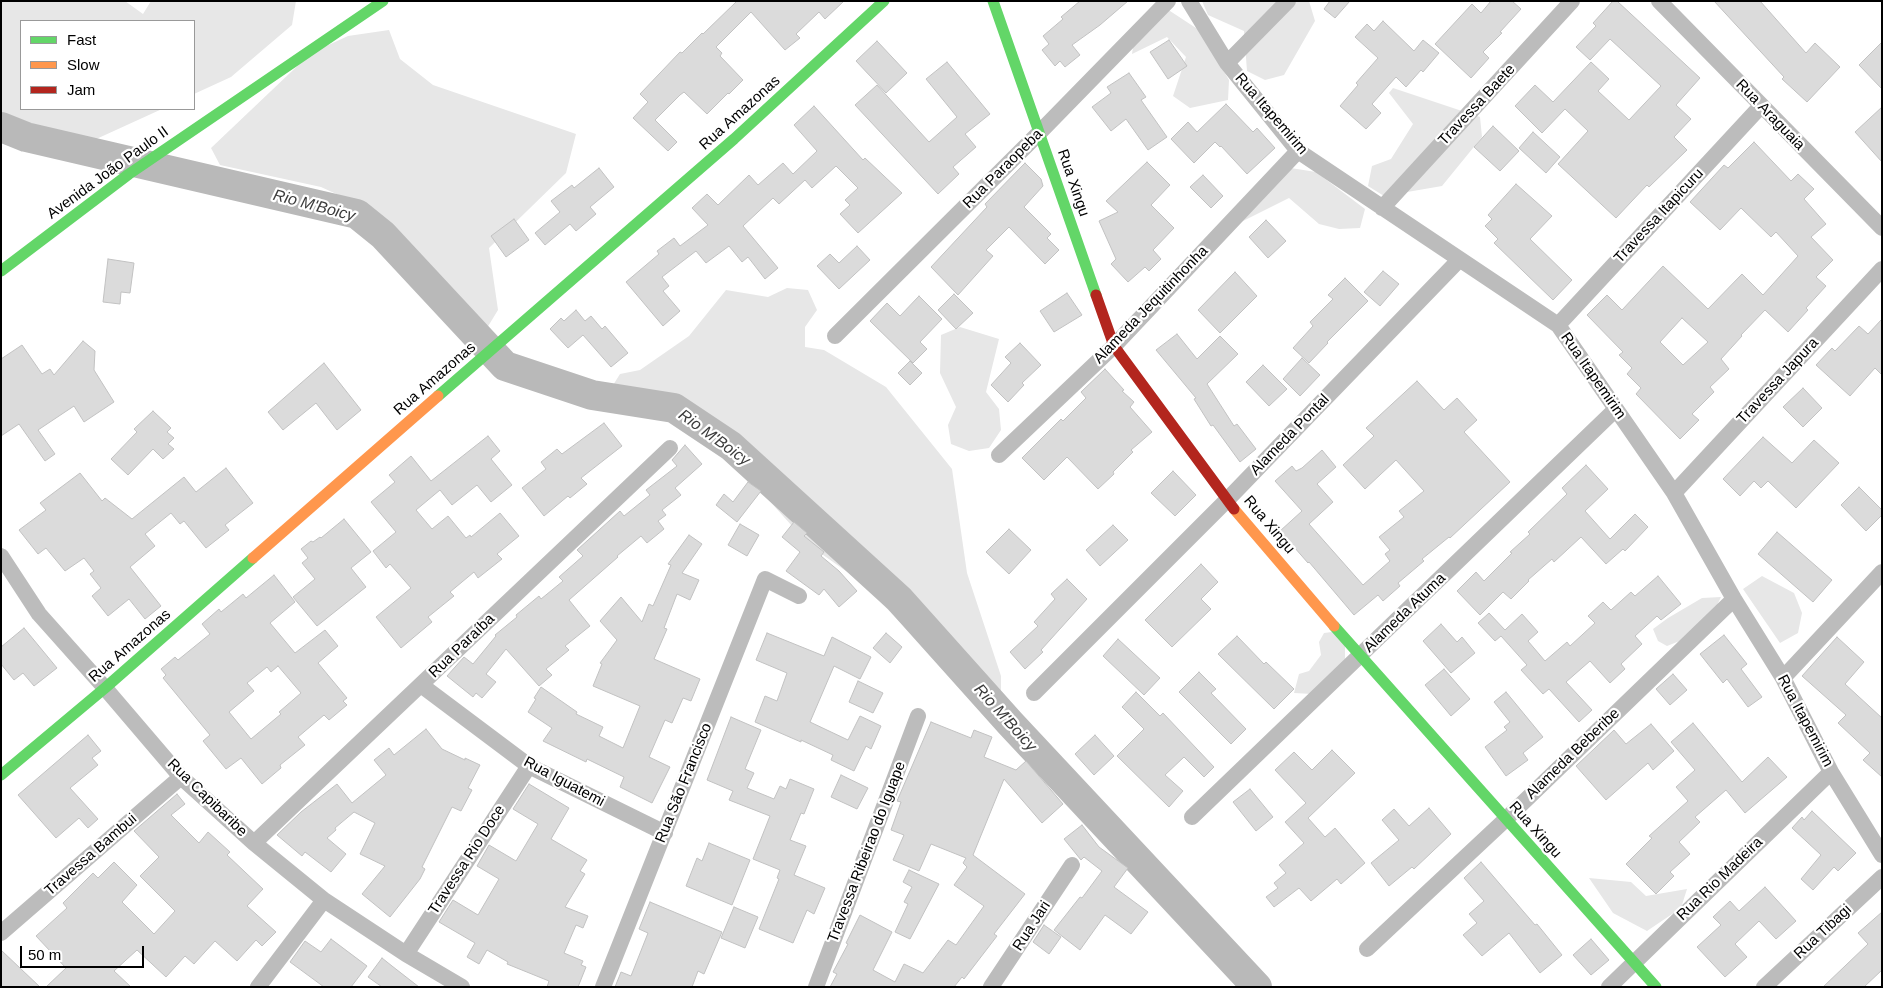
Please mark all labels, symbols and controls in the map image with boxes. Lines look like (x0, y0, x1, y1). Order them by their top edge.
legend (20, 20, 195, 110)
text: Fast (67, 31, 96, 48)
text: Slow (67, 56, 100, 73)
street label: Travessa Baete (1435, 61, 1519, 149)
street label: Rua Itapemirim (1231, 70, 1311, 158)
street label: Rua Amazonas (696, 72, 784, 154)
street label: Rua Araguaia (1732, 76, 1808, 154)
text: Jam (67, 81, 95, 98)
street label: Avenida João Paulo II (44, 123, 172, 223)
street label: Rua Paraopeba (959, 125, 1047, 213)
street label: Rua Xingu (1053, 147, 1093, 219)
street label: Travessa Itapicuru (1611, 165, 1707, 267)
water label: Rio M'Boicy (271, 186, 357, 226)
street label: Alameda Jequitinhonha (1090, 242, 1212, 368)
street label: Rua Itapemirim (1556, 329, 1630, 423)
street label: Travessa Japura (1734, 334, 1822, 428)
street label: Rua Amazonas (390, 339, 480, 419)
street label: Alameda Pontal (1247, 391, 1333, 479)
water label: Rio M'Boicy (674, 406, 754, 470)
street label: Rua Xingu (1240, 492, 1298, 558)
street label: Alameda Atuma (1360, 569, 1450, 657)
street label: Rua Amazonas (85, 606, 175, 686)
street label: Rua Paraíba (425, 610, 499, 682)
street label: Rua Itapemirim (1773, 672, 1837, 770)
water label: Rio M'Boicy (970, 680, 1040, 756)
street label: Alameda Beberibe (1522, 705, 1624, 803)
street label: Rua São Francisco (652, 720, 716, 846)
street label: Rua Iguatemi (520, 753, 608, 811)
street label: Rua Capibaribe (163, 755, 251, 841)
street label: Travessa Ribeirao do Iguape (824, 759, 910, 945)
street label: Rua Xingu (1505, 798, 1565, 862)
street label: Travessa Rio Doce (425, 802, 509, 918)
street label: Travessa Bambui (41, 810, 141, 900)
street label: Rua Rio Madeira (1673, 833, 1767, 925)
street label: Rua Jari (1009, 898, 1055, 954)
street label: Rua Tibagi (1791, 901, 1855, 963)
scale bar (22, 936, 146, 968)
text: 50 m (28, 946, 61, 963)

